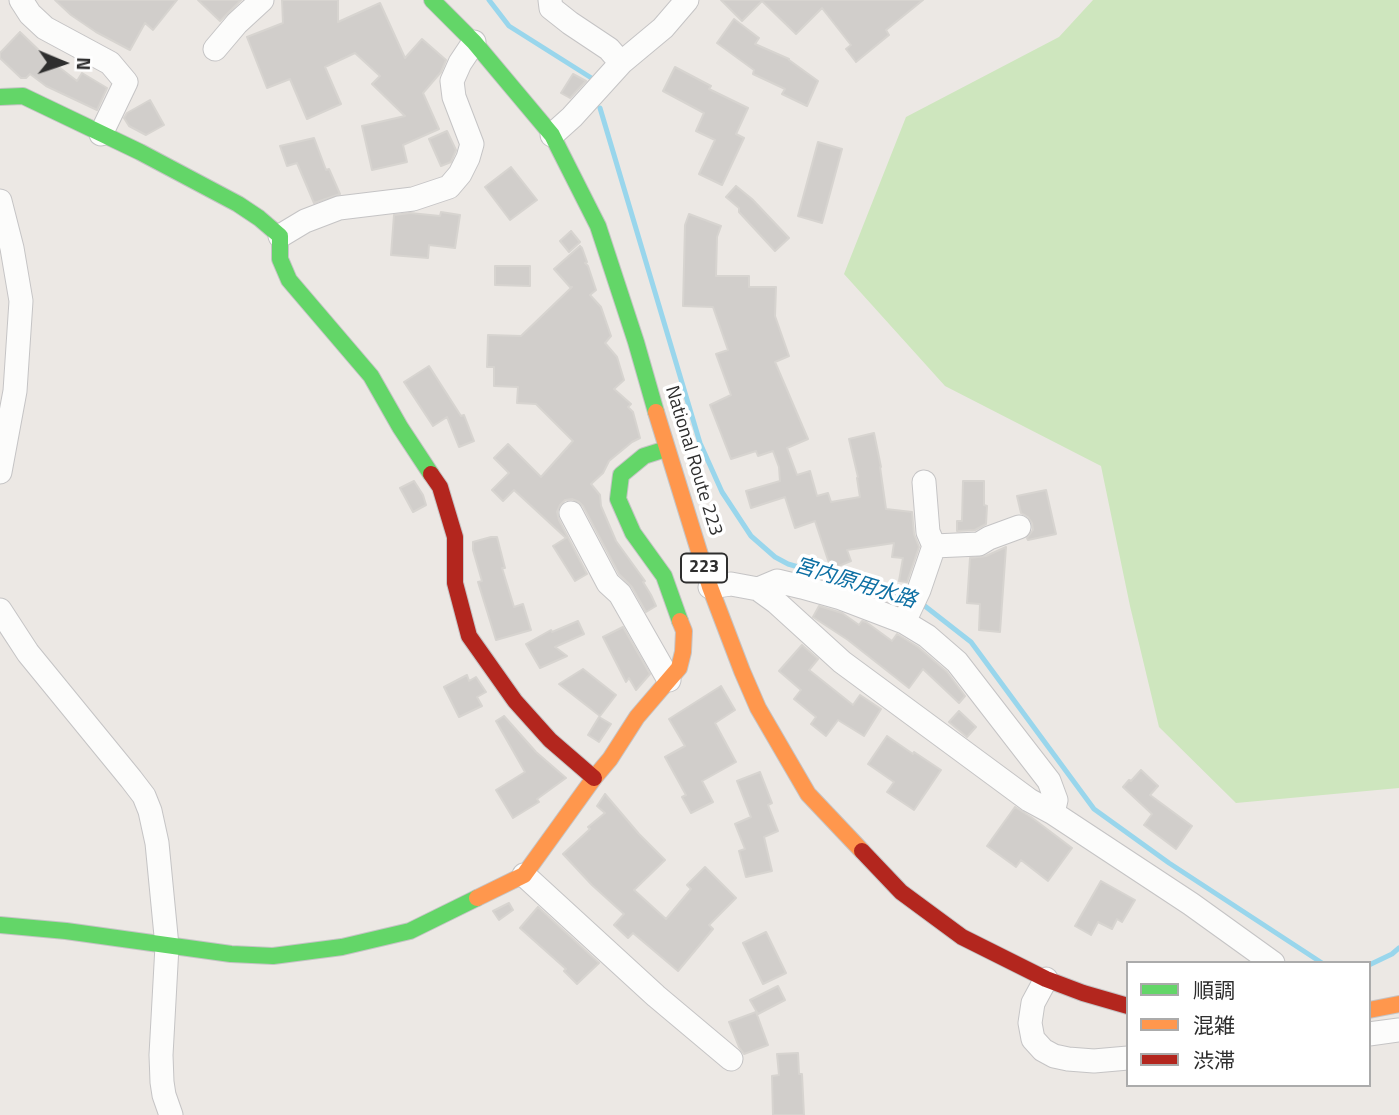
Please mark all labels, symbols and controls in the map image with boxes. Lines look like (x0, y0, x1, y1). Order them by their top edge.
north arrow (28, 28, 98, 98)
text: N (70, 57, 99, 71)
street label: National Route 223 (659, 383, 727, 539)
road number: 223 (681, 554, 727, 582)
water label: 宮内原用水路 (791, 554, 919, 614)
legend (1126, 961, 1371, 1087)
text: 順調 (1193, 974, 1235, 1006)
text: 混雑 (1193, 1009, 1235, 1041)
text: 渋滞 (1193, 1044, 1235, 1076)

